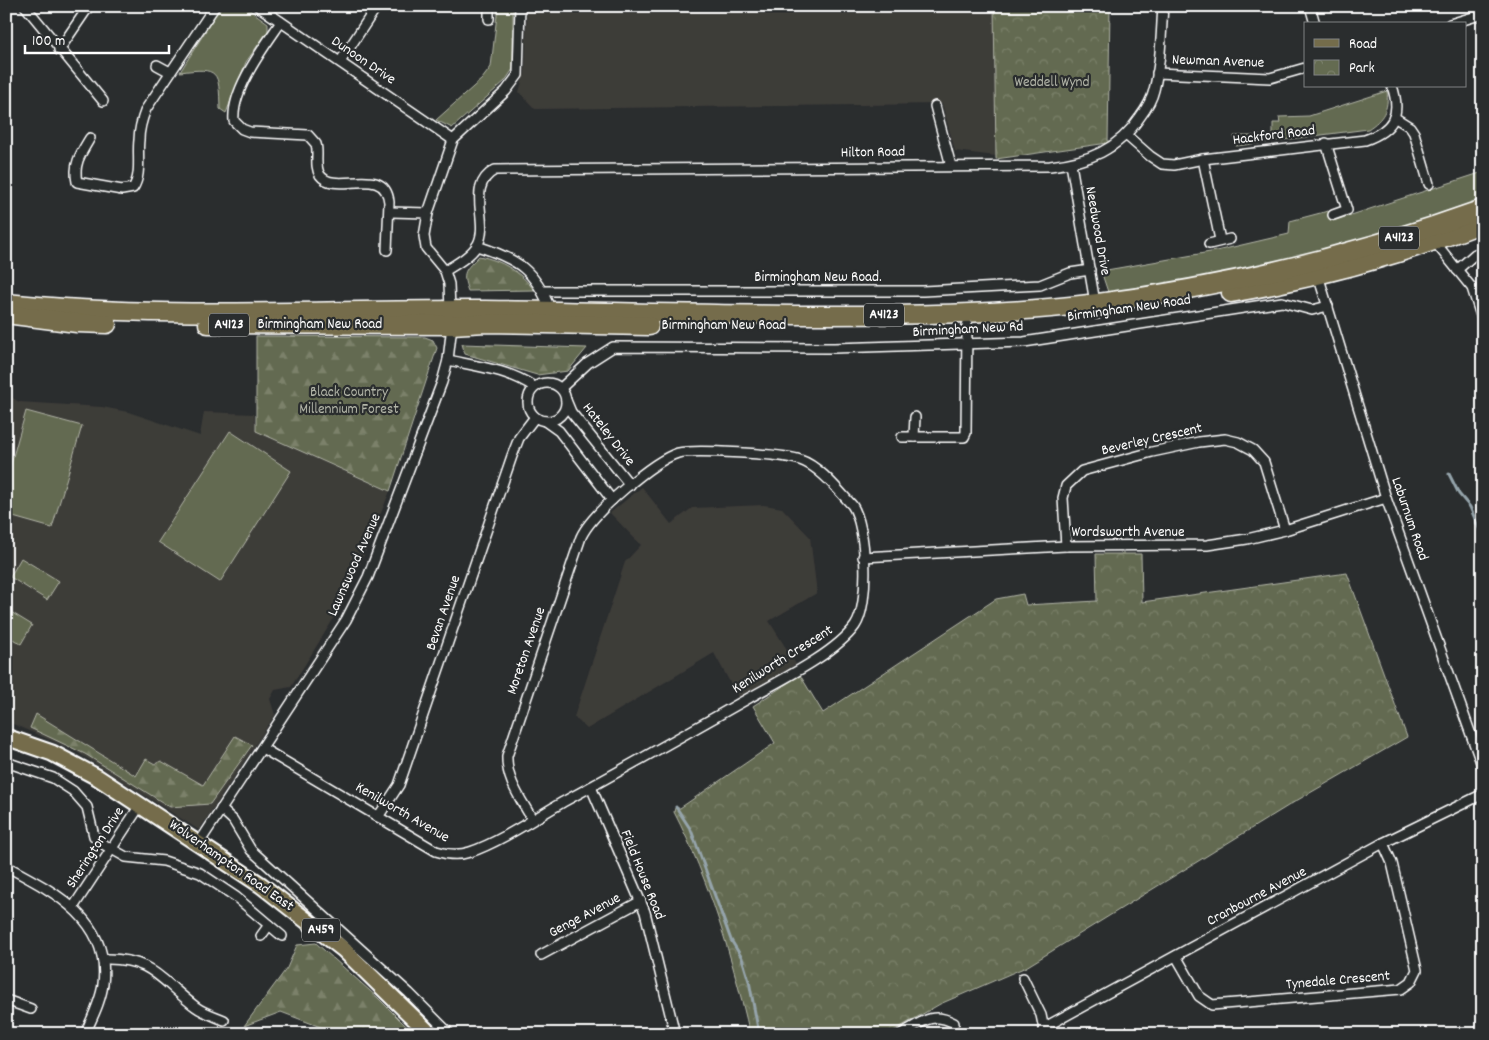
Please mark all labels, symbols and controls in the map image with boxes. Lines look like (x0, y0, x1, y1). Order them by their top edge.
scale bar (25, 22, 169, 54)
legend (1304, 22, 1466, 88)
text: 100 m (32, 31, 65, 53)
street label: Dunoon Drive (326, 31, 400, 91)
text: Road (1349, 34, 1377, 56)
street label: Newman Avenue (1171, 49, 1265, 75)
text: Park (1349, 58, 1375, 80)
park label: Weddell Wynd (1014, 72, 1090, 94)
street label: Hackford Road (1231, 120, 1317, 152)
street label: Hilton Road (841, 141, 905, 165)
street label: Needwood Drive (1078, 185, 1116, 278)
road number: A4123 (1379, 227, 1419, 250)
street label: Birmingham New Road. (754, 267, 882, 289)
street label: Birmingham New Road (1066, 289, 1192, 329)
road number: A4123 (864, 304, 904, 326)
road number: A4123 (209, 314, 249, 336)
street label: Birmingham New Road (258, 314, 382, 336)
street label: Birmingham New Road (662, 315, 786, 337)
street label: Birmingham New Rd (912, 316, 1024, 344)
park label: Black Country Millennium Forest (299, 382, 399, 421)
street label: Hateley Drive (576, 399, 640, 472)
street label: Beverley Crescent (1099, 418, 1205, 462)
street label: Laburnum Road (1384, 474, 1434, 564)
street label: Lawnswood Avenue (322, 510, 388, 620)
street label: Wordsworth Avenue (1072, 522, 1185, 544)
street label: Bevan Avenue (421, 572, 467, 654)
street label: Moreton Avenue (502, 604, 552, 698)
street label: Kenilworth Crescent (728, 620, 838, 700)
street label: Kenilworth Avenue (351, 777, 454, 849)
street label: Sherington Drive (61, 803, 131, 893)
street label: Wolverhampton Road East (164, 814, 298, 918)
street label: Field House Road (614, 827, 670, 923)
street label: Cranbourne Avenue (1203, 861, 1311, 933)
street label: Genge Avenue (545, 888, 625, 944)
road number: A459 (302, 918, 340, 942)
street label: Tynedale Crescent (1285, 965, 1391, 997)

